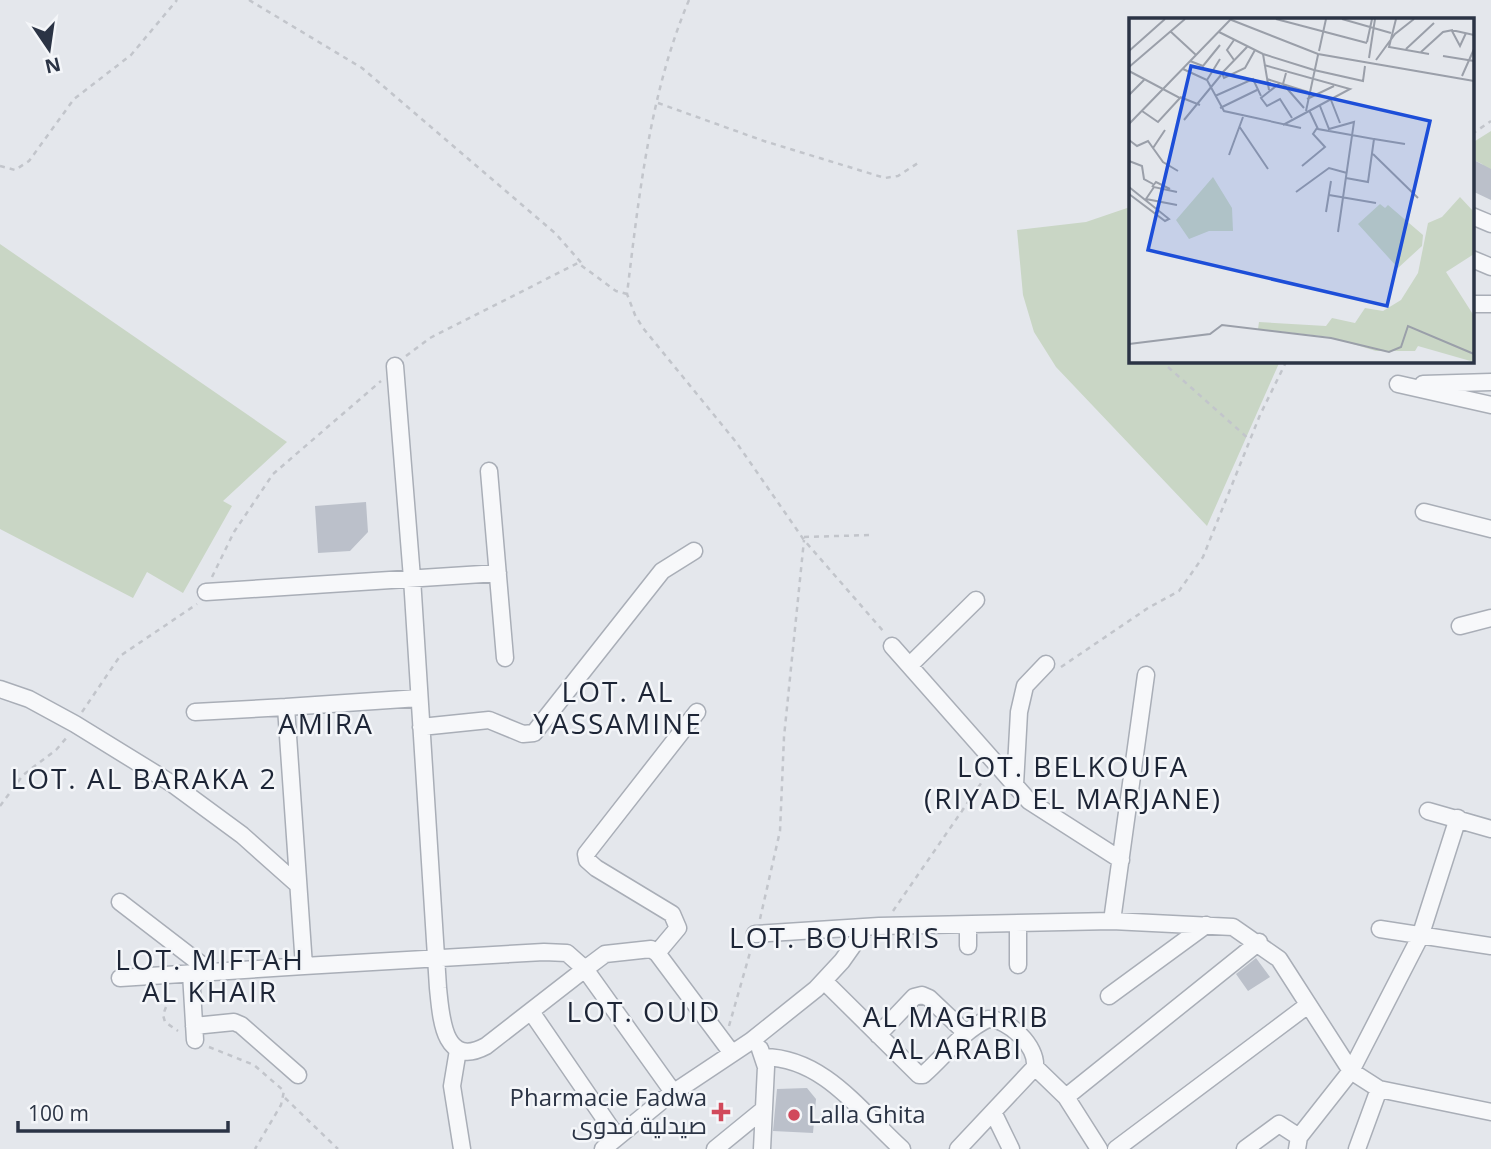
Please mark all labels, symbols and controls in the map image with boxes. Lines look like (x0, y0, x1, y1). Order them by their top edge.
north arrow (14, 14, 84, 84)
inset map (1129, 18, 1474, 362)
text: N (42, 51, 63, 80)
district label: LOT. AL YASSAMINE (533, 672, 703, 742)
district label: AMIRA (278, 704, 374, 742)
district label: LOT. BELKOUFA (RIYAD EL MARJANE) (924, 747, 1222, 817)
district label: LOT. AL BARAKA 2 (11, 759, 277, 797)
district label: LOT. BOUHRIS (729, 918, 941, 956)
district label: LOT. MIFTAH AL KHAIR (115, 940, 305, 1010)
district label: LOT. OUID (567, 992, 721, 1030)
district label: AL MAGHRIB AL ARABI (863, 997, 1049, 1067)
place label: Pharmacie Fadwa صيدلية فدوى (510, 1080, 707, 1141)
scale bar (18, 1090, 228, 1134)
place label: Lalla Ghita (808, 1097, 926, 1130)
text: 100 m (28, 1099, 89, 1127)
marker: Pharmacie Fadwa صيدلية فدوى (713, 1104, 729, 1120)
marker: Lalla Ghita (786, 1107, 802, 1123)

